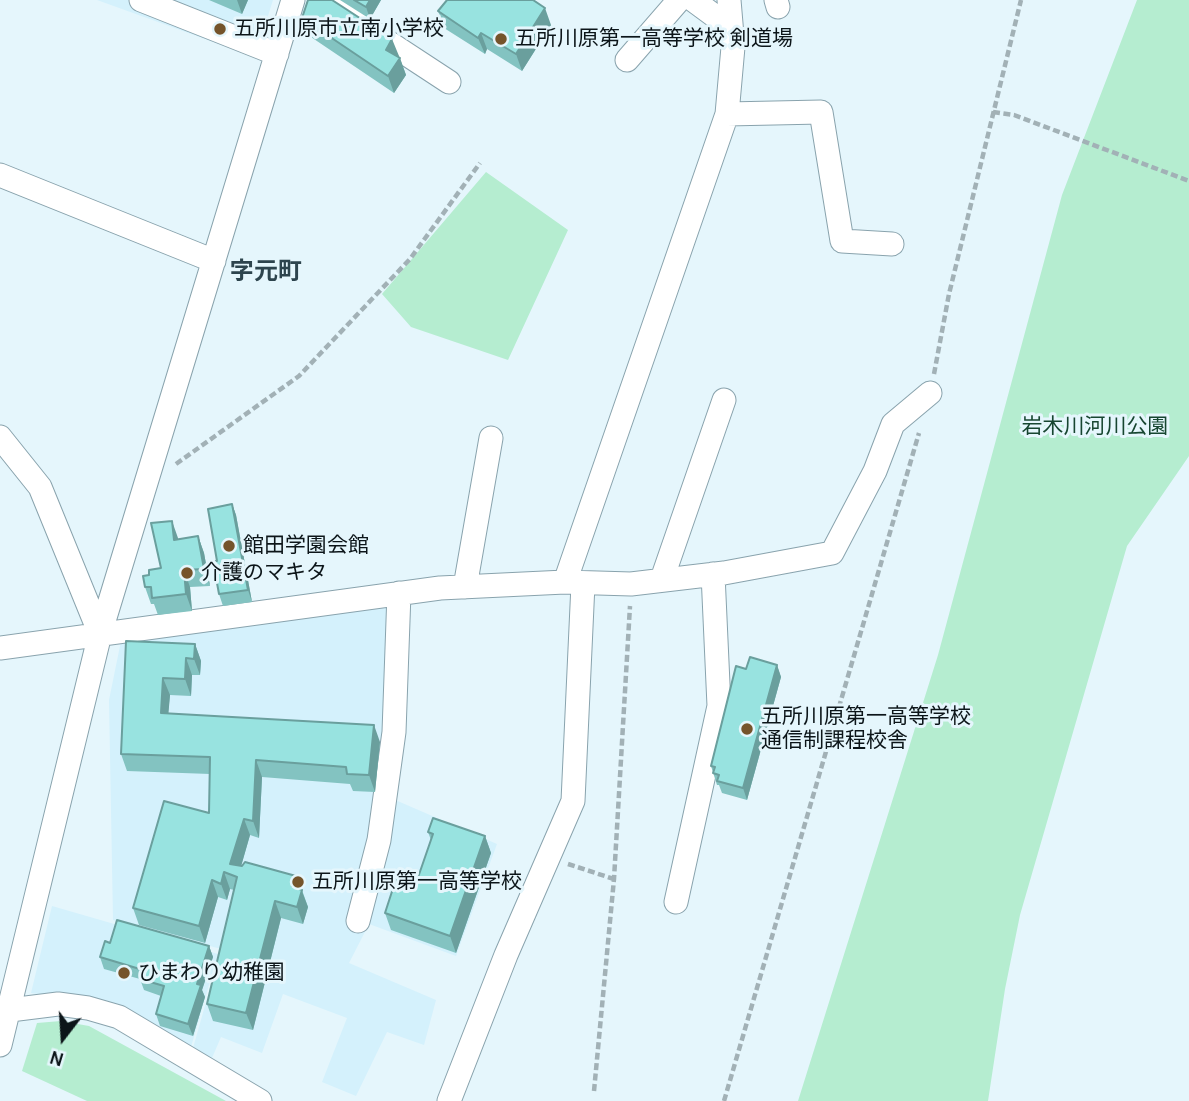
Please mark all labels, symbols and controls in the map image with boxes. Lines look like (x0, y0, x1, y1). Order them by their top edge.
place label: 五所川原市立南小学校 (234, 16, 444, 42)
marker: 五所川原市立南小学校 (212, 21, 228, 37)
place label: 五所川原第一高等学校 剣道場 (515, 26, 793, 52)
marker: 五所川原第一高等学校 剣道場 (493, 31, 509, 47)
district label: 字元町 (230, 258, 302, 286)
park label: 岩木川河川公園 (1022, 414, 1168, 440)
place label: 館田学園会館 (243, 533, 369, 559)
marker: 館田学園会館 (221, 538, 237, 554)
place label: 介護のマキタ (201, 560, 327, 586)
marker: 介護のマキタ (179, 565, 195, 581)
place label: 五所川原第一高等学校 通信制課程校舎 (761, 704, 971, 754)
marker: 五所川原第一高等学校 通信制課程校舎 (739, 721, 755, 737)
place label: 五所川原第一高等学校 (312, 869, 522, 895)
marker: 五所川原第一高等学校 (290, 874, 306, 890)
place label: ひまわり幼稚園 (138, 960, 285, 986)
marker: ひまわり幼稚園 (116, 965, 132, 981)
north arrow (28, 1003, 98, 1073)
text: N (47, 1046, 67, 1071)

